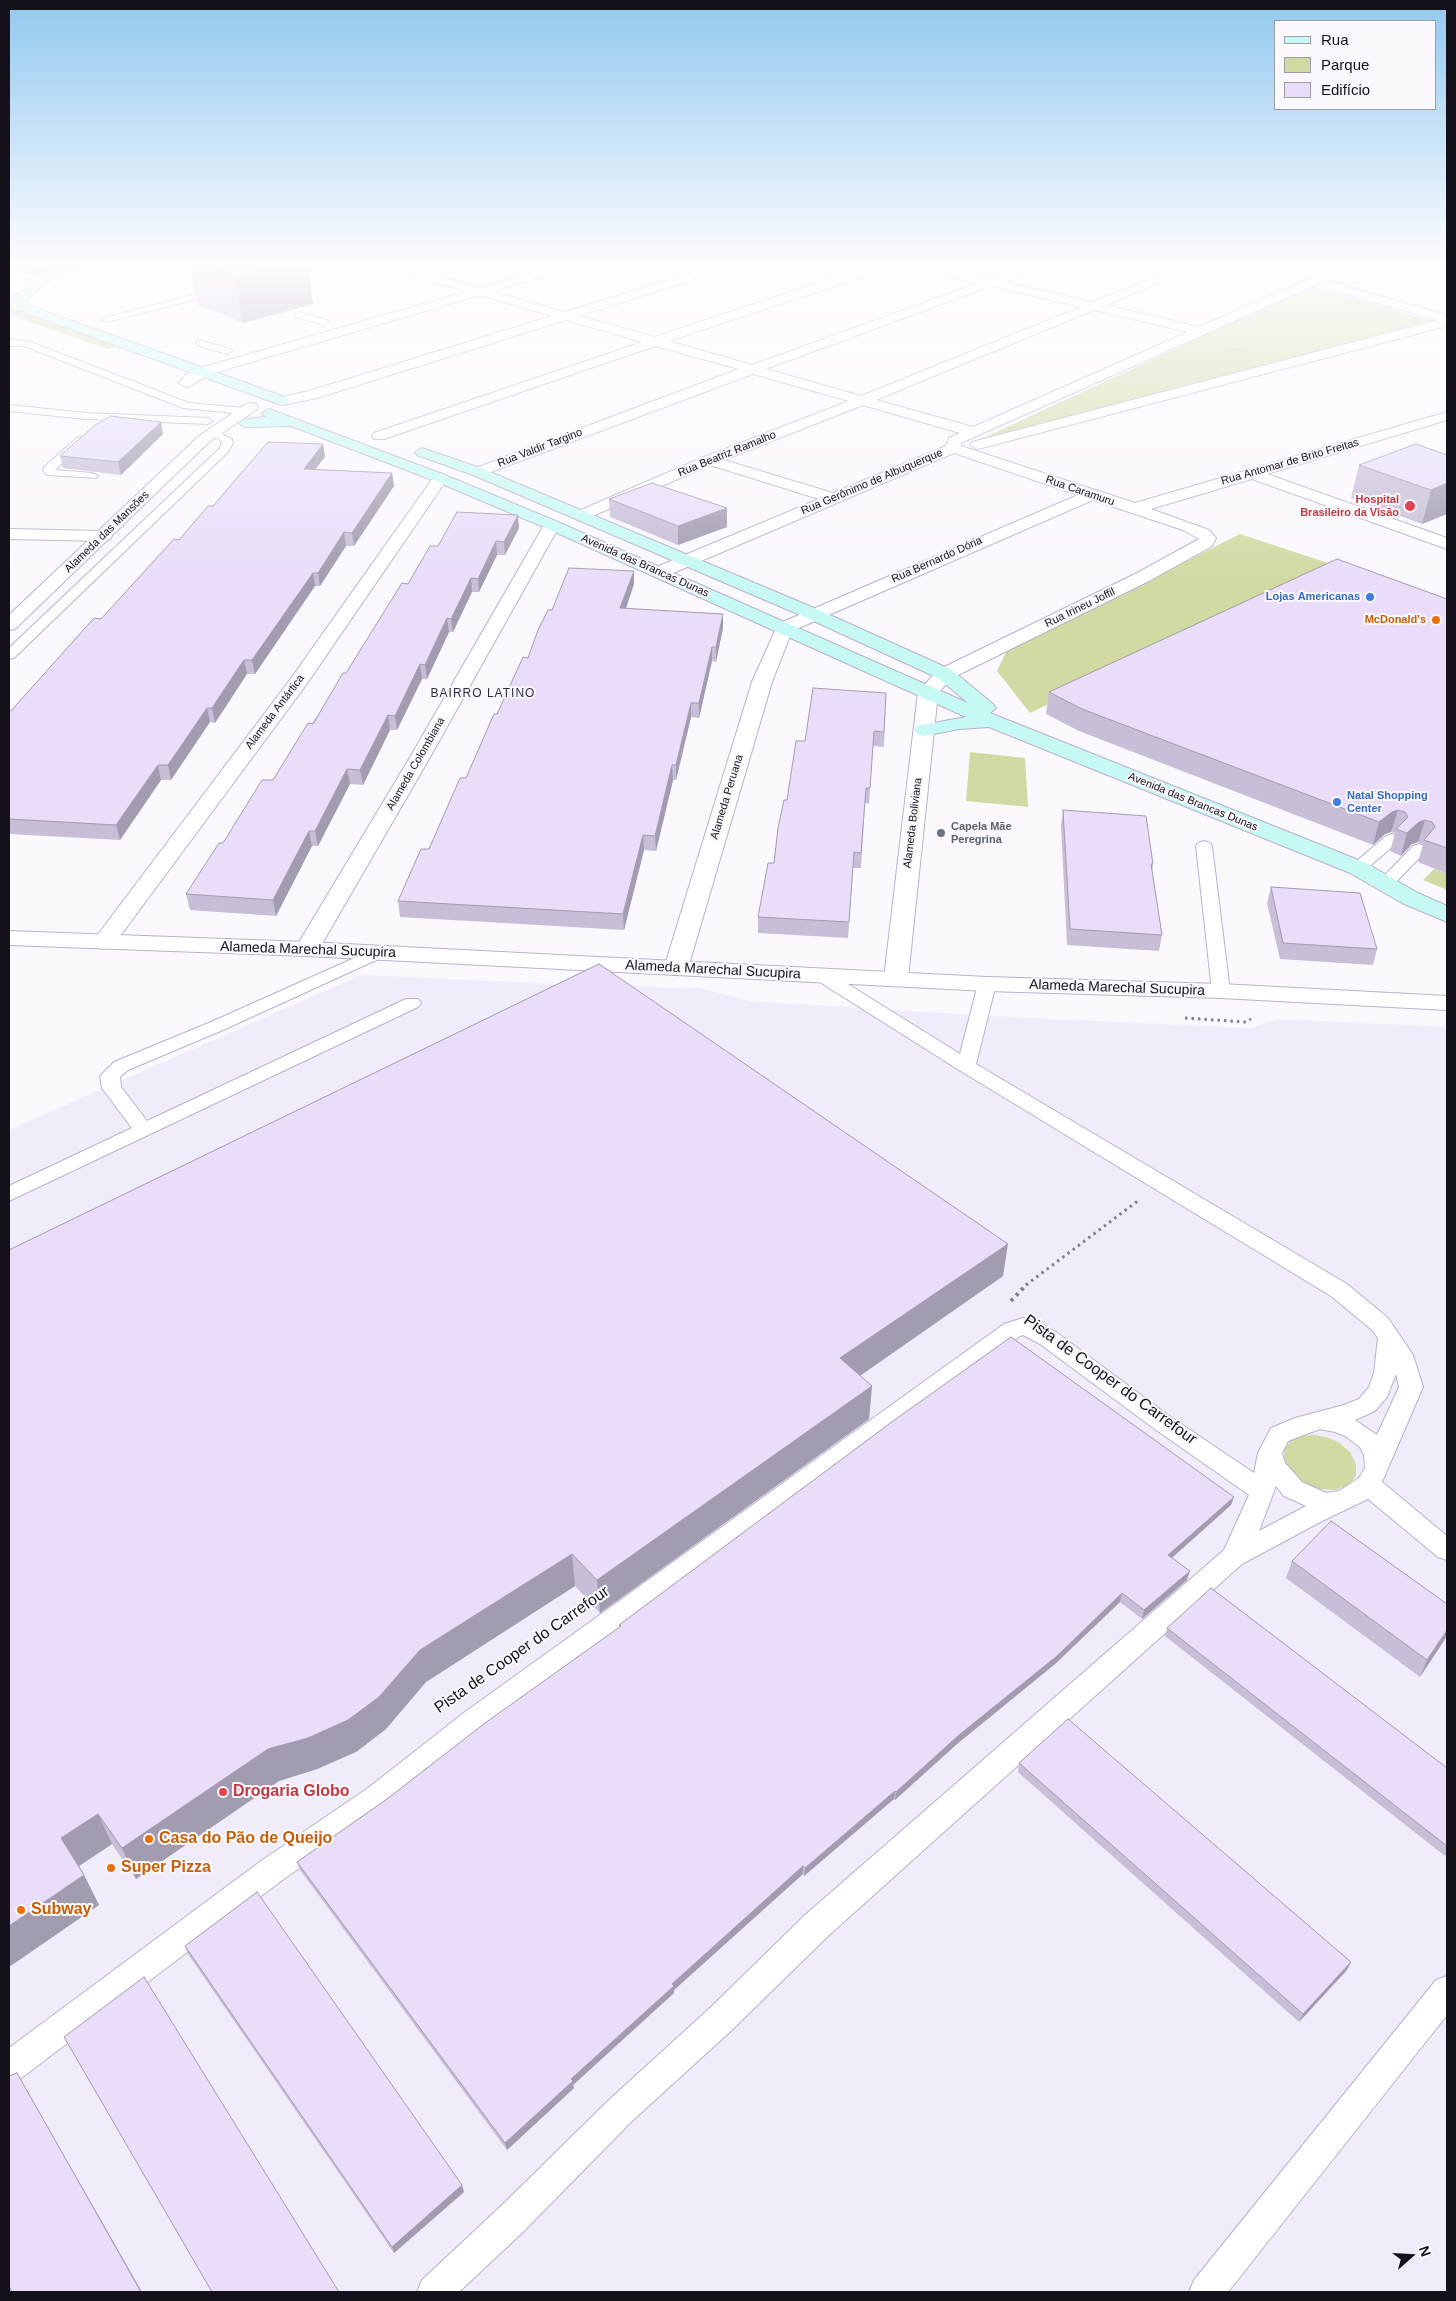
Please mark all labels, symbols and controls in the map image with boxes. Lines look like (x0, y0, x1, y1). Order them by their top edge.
legend (1274, 20, 1436, 110)
text: Rua (1321, 31, 1349, 48)
text: Parque (1321, 56, 1369, 73)
text: Edifício (1321, 81, 1370, 98)
street label: Rua Valdir Targino (496, 426, 584, 470)
street label: Rua Beatriz Ramalho (676, 428, 778, 480)
street label: Rua Antomar de Brito Freitas (1220, 436, 1360, 488)
street label: Rua Gerônimo de Albuquerque (799, 446, 945, 518)
street label: Rua Caramuru (1044, 473, 1116, 509)
street label: Alameda das Mansões (62, 488, 152, 576)
place label: Hospital Brasileiro da Visão (1300, 493, 1399, 519)
marker: Hospital Brasileiro da Visão (1403, 499, 1417, 513)
street label: Avenida das Brancas Dunas (579, 532, 711, 600)
street label: Rua Bernardo Dória (890, 534, 984, 586)
street label: Rua Irineu Joffil (1043, 585, 1117, 631)
place label: Lojas Americanas (1266, 590, 1360, 604)
marker: Lojas Americanas (1364, 591, 1376, 603)
place label: McDonald's (1365, 613, 1426, 627)
marker: McDonald's (1430, 614, 1442, 626)
street label: Alameda Antártica (243, 672, 307, 752)
district label: BAIRRO LATINO (429, 687, 537, 701)
street label: Alameda Colombiana (384, 715, 448, 813)
street label: Alameda Peruana (708, 753, 746, 841)
street label: Avenida das Brancas Dunas (1126, 770, 1260, 834)
street label: Alameda Boliviana (901, 777, 925, 869)
place label: Natal Shopping Center (1347, 789, 1428, 815)
marker: Natal Shopping Center (1331, 796, 1343, 808)
place label: Capela Mãe Peregrina (951, 820, 1012, 846)
marker: Capela Mãe Peregrina (935, 827, 947, 839)
street label: Alameda Marechal Sucupira (220, 939, 396, 961)
street label: Alameda Marechal Sucupira (625, 957, 801, 983)
street label: Alameda Marechal Sucupira (1029, 977, 1205, 999)
street label: Pista de Cooper do Carrefour (1020, 1311, 1200, 1449)
street label: Pista de Cooper do Carrefour (431, 1582, 613, 1718)
place label: Drogaria Globo (233, 1782, 349, 1802)
marker: Drogaria Globo (217, 1786, 229, 1798)
place label: Casa do Pão de Queijo (159, 1829, 332, 1849)
marker: Casa do Pão de Queijo (143, 1833, 155, 1845)
place label: Super Pizza (121, 1858, 211, 1878)
marker: Super Pizza (105, 1862, 117, 1874)
place label: Subway (31, 1900, 91, 1920)
marker: Subway (15, 1904, 27, 1916)
north arrow (1386, 2231, 1436, 2281)
text: N (1416, 2244, 1434, 2259)

